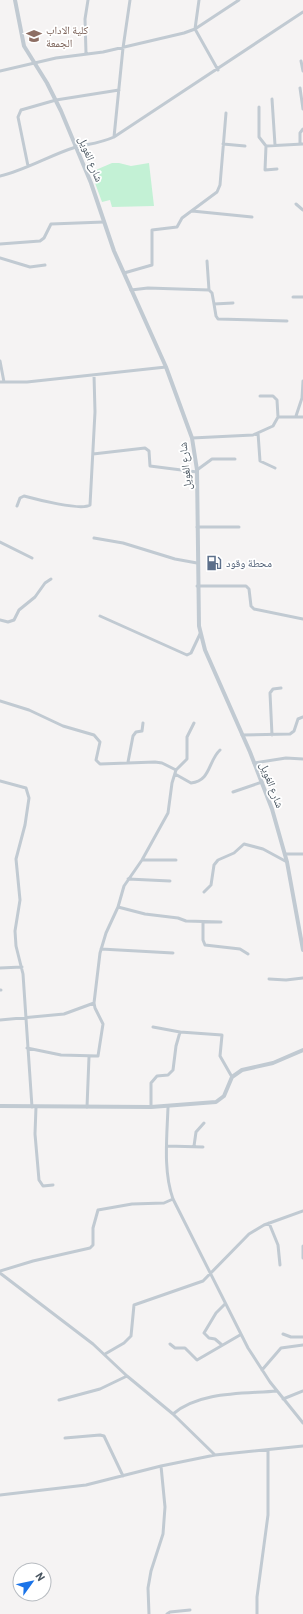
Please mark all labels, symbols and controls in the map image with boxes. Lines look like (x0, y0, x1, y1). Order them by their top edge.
place label: كلية اﻻداب الجمعة (46, 23, 89, 49)
school or university icon: كلية اﻻداب الجمعة (25, 27, 43, 45)
street label: شارع الغويل (76, 134, 106, 184)
street label: شارع الغويل (176, 441, 194, 491)
fuel station icon: محطة وقود (205, 554, 223, 572)
place label: محطة وقود (226, 556, 272, 569)
street label: شارع الغويل (257, 760, 287, 810)
north arrow (12, 1562, 52, 1602)
text: N (33, 1570, 48, 1583)

